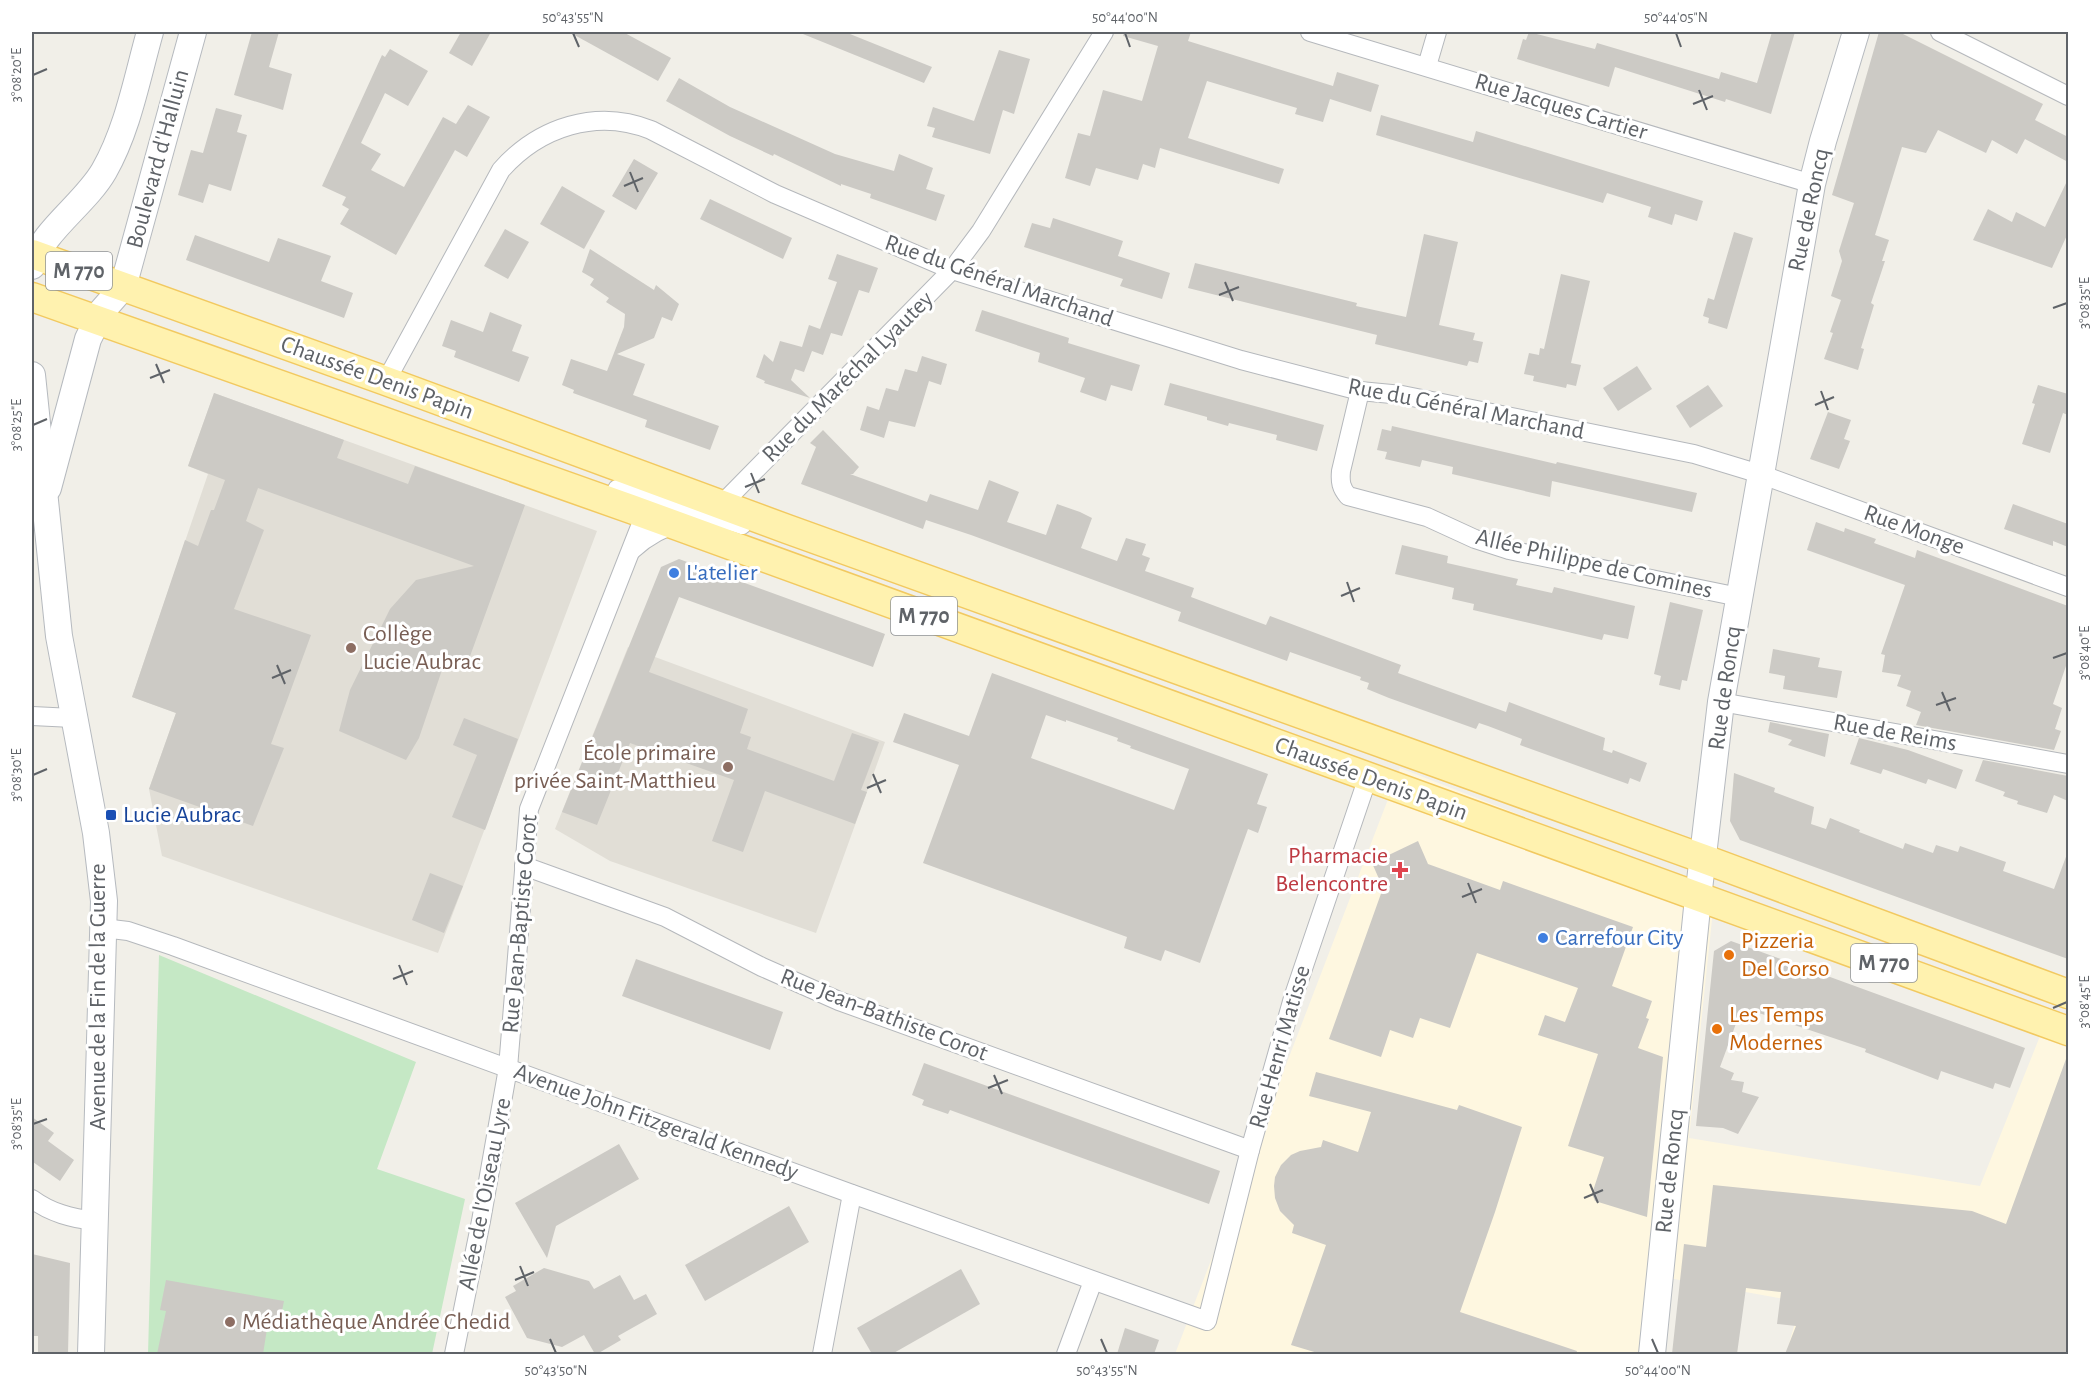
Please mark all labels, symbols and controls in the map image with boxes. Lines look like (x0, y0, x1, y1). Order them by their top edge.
text: 50°43'55"N (542, 10, 604, 25)
text: 50°44'00"N (1092, 10, 1158, 25)
text: 50°44'05"N (1644, 10, 1708, 25)
text: 3°08'20"E (9, 48, 24, 102)
street label: Boulevard d'Halluin (123, 67, 193, 251)
street label: Rue Jacques Cartier (1472, 69, 1650, 145)
street label: Rue de Roncq (1784, 146, 1834, 274)
street label: Rue du Général Marchand (881, 231, 1117, 331)
road number: M 770 (46, 252, 112, 290)
text: 3°08'35"E (2077, 277, 2092, 329)
street label: Rue du Maréchal Lyautey (758, 287, 938, 467)
street label: Chaussée Denis Papin (277, 332, 477, 424)
street label: Rue du Général Marchand (1346, 374, 1586, 444)
text: 3°08'25"E (9, 399, 24, 451)
street label: Rue Monge (1860, 501, 1968, 559)
street label: Allée Philippe de Comines (1473, 525, 1715, 603)
place label: L'atelier (686, 561, 758, 585)
marker: L'atelier (667, 566, 681, 580)
road number: M 770 (891, 597, 957, 635)
place label: Collège Lucie Aubrac (363, 622, 481, 674)
street label: Rue de Roncq (1704, 624, 1746, 752)
text: 3°08'40"E (2077, 626, 2092, 680)
marker: Collège Lucie Aubrac (344, 641, 358, 655)
street label: Rue de Reims (1831, 710, 1959, 756)
street label: Chaussée Denis Papin (1271, 733, 1471, 825)
place label: École primaire privée Saint-Matthieu (514, 739, 716, 793)
text: 3°08'30"E (9, 748, 24, 802)
marker: École primaire privée Saint-Matthieu (721, 760, 735, 774)
place label: Lucie Aubrac (123, 803, 241, 827)
marker: Lucie Aubrac (104, 808, 118, 822)
street label: Rue Jean-Baptiste Corot (498, 813, 542, 1034)
place label: Pharmacie Belencontre (1275, 844, 1388, 896)
street label: Avenue de la Fin de la Guerre (86, 863, 110, 1131)
marker: Pharmacie Belencontre (1393, 863, 1407, 877)
place label: Carrefour City (1555, 926, 1683, 950)
place label: Pizzeria Del Corso (1741, 929, 1829, 981)
marker: Carrefour City (1536, 931, 1550, 945)
road number: M 770 (1851, 944, 1917, 982)
marker: Pizzeria Del Corso (1722, 948, 1736, 962)
street label: Rue Henri Matisse (1245, 963, 1315, 1131)
street label: Rue Jean-Bathiste Corot (777, 964, 991, 1066)
text: 3°08'45"E (2077, 975, 2092, 1029)
place label: Les Temps Modernes (1729, 1003, 1824, 1055)
marker: Les Temps Modernes (1710, 1022, 1724, 1036)
street label: Avenue John Fitzgerald Kennedy (511, 1059, 801, 1185)
street label: Allée de l'Oiseau Lyre (455, 1096, 515, 1292)
text: 3°08'35"E (9, 1098, 24, 1150)
street label: Rue de Roncq (1652, 1107, 1688, 1235)
place label: Médiathèque Andrée Chedid (242, 1310, 511, 1334)
marker: Médiathèque Andrée Chedid (223, 1315, 237, 1329)
text: 50°43'50"N (524, 1363, 588, 1378)
text: 50°43'55"N (1076, 1363, 1138, 1378)
text: 50°44'00"N (1625, 1363, 1691, 1378)

